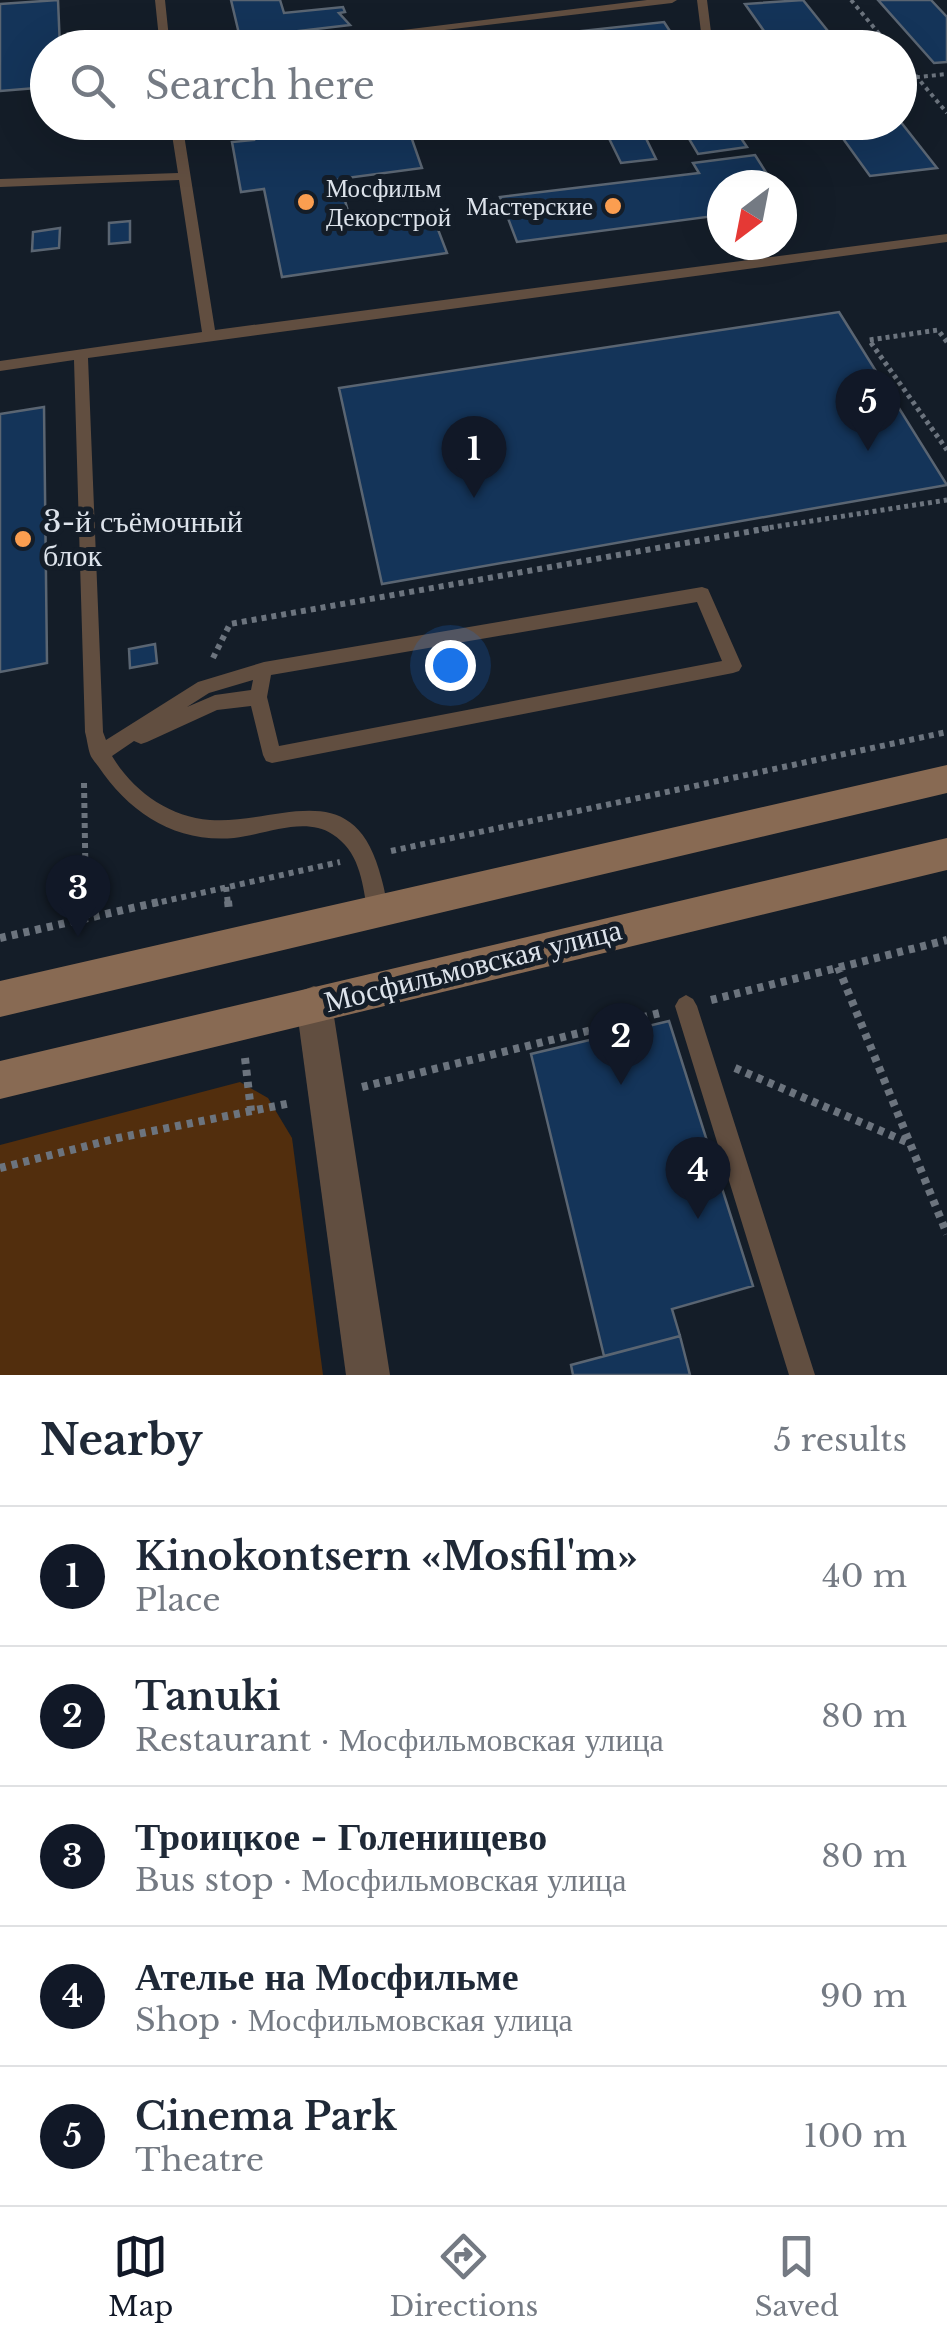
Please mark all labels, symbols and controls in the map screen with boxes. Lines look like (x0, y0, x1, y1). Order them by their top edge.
search box (30, 30, 917, 140)
icon: search (65, 58, 120, 113)
text: Search here (145, 62, 375, 109)
north arrow (707, 170, 797, 260)
place label: Мосфильм Декорстрой (326, 173, 451, 233)
marker: Мосфильм Декорстрой (295, 191, 317, 213)
place label: Мастерские (466, 191, 593, 222)
marker: Мастерские (602, 195, 624, 217)
pin: 5 (836, 368, 900, 451)
pin: 1 (442, 416, 506, 498)
place label: 3-й съёмочный блок (43, 503, 243, 574)
marker: 3-й съёмочный блок (12, 528, 34, 550)
your location (425, 640, 476, 691)
pin: 3 (46, 854, 110, 937)
street label: Мосфильмовская улица (321, 911, 625, 1020)
pin: 2 (588, 1002, 654, 1085)
pin: 4 (666, 1136, 730, 1219)
text: Nearby (40, 1414, 203, 1466)
text: 5 results (773, 1420, 907, 1460)
text: Kinokontsern «Mosfil'm» (135, 1533, 638, 1580)
text: 1 (66, 1556, 79, 1596)
text: 40 m (822, 1556, 907, 1596)
text: Place (135, 1580, 221, 1620)
text: Tanuki (135, 1673, 281, 1720)
text: 2 (62, 1696, 83, 1736)
text: 80 m (821, 1696, 907, 1736)
text: Restaurant · Мосфильмовская улица (135, 1720, 664, 1760)
text: Троицкое - Голенищево (135, 1813, 547, 1860)
text: 3 (62, 1836, 83, 1876)
text: 80 m (821, 1836, 907, 1876)
text: Bus stop · Мосфильмовская улица (135, 1860, 626, 1900)
text: Ателье на Мосфильме (135, 1953, 519, 2000)
text: 4 (62, 1976, 83, 2016)
text: 90 m (820, 1976, 907, 2016)
text: Shop · Мосфильмовская улица (135, 2000, 573, 2040)
text: Cinema Park (135, 2093, 397, 2140)
text: 5 (63, 2116, 82, 2156)
text: 100 m (804, 2116, 907, 2156)
text: Theatre (135, 2140, 264, 2180)
tab: Map (108, 2229, 173, 2324)
tab: Directions (389, 2229, 538, 2324)
tab: Saved (754, 2229, 839, 2324)

